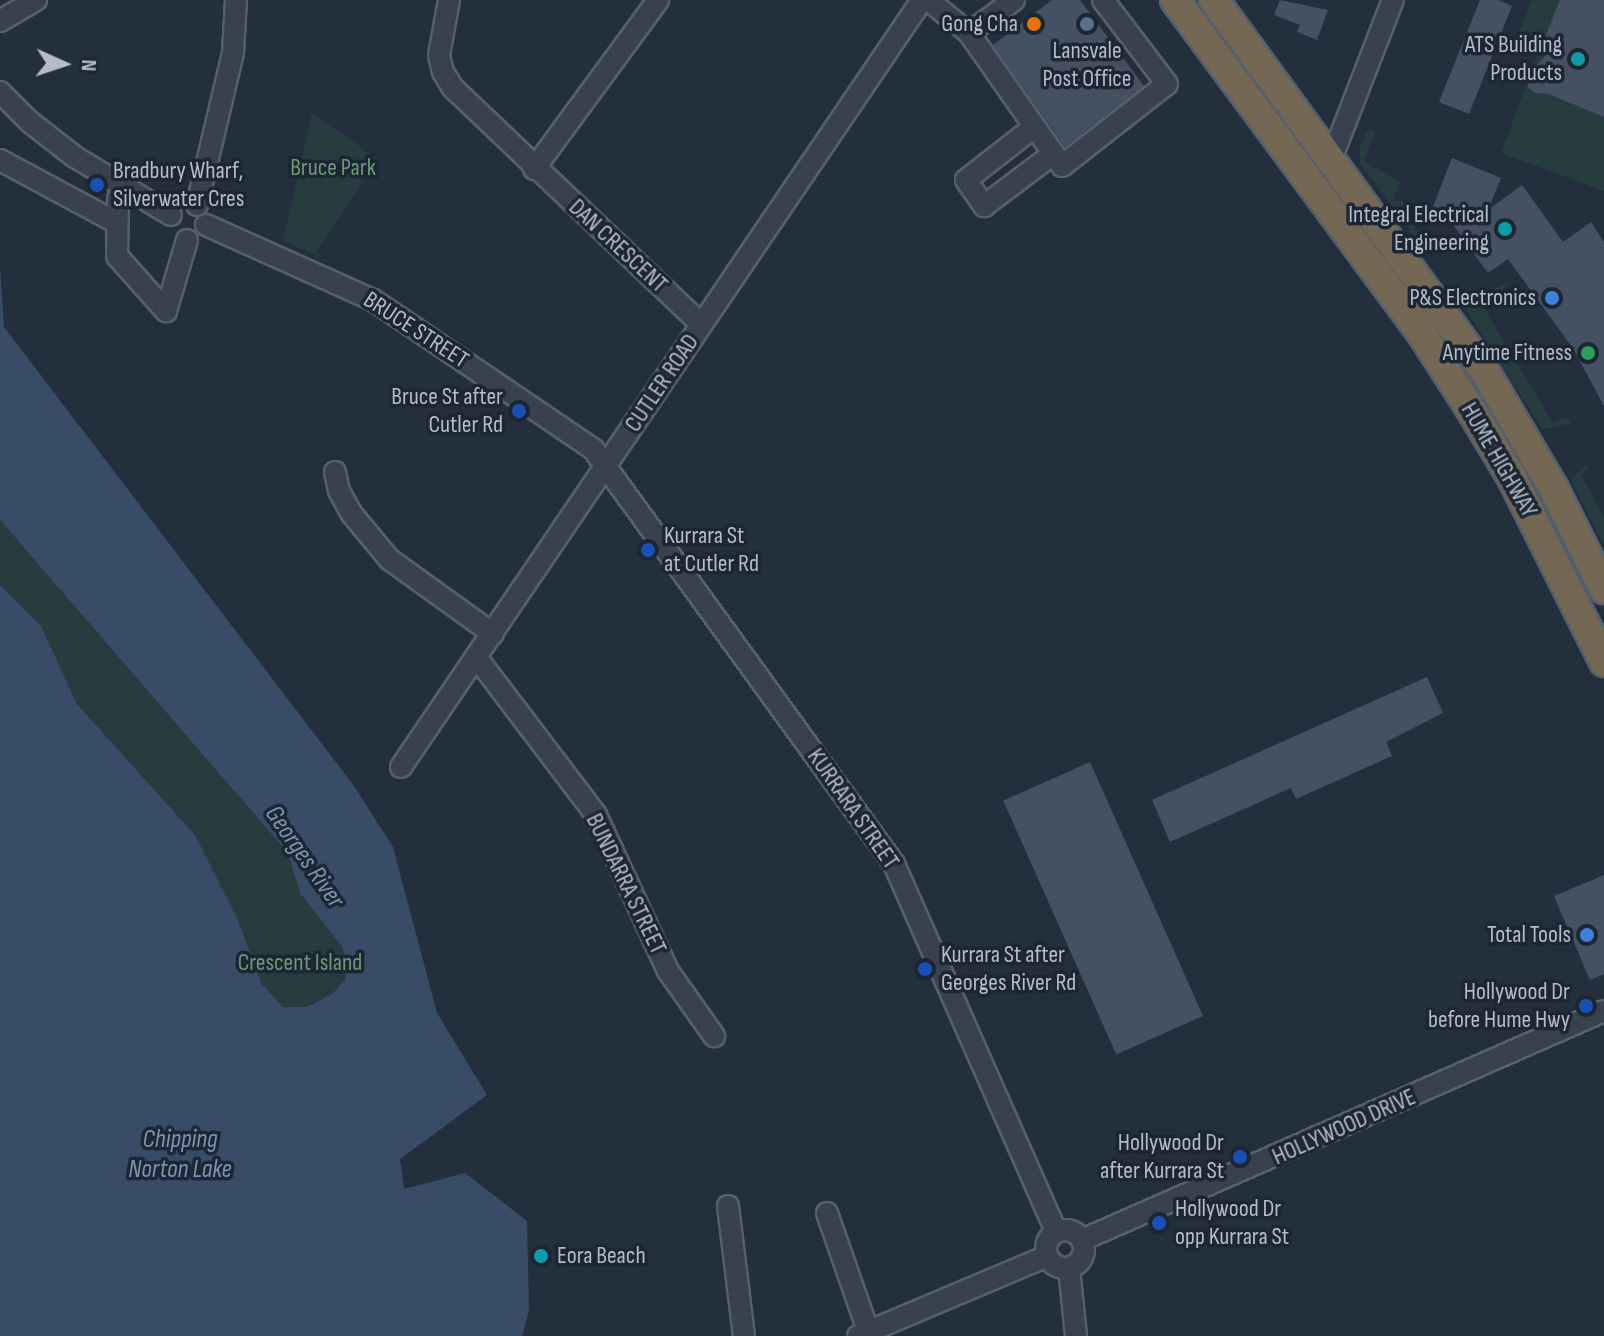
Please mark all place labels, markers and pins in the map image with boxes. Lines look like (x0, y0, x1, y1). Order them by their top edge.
place label: Gong Cha (941, 10, 1018, 38)
marker: Gong Cha (1025, 15, 1043, 33)
marker: Lansvale Post Office (1078, 15, 1096, 33)
place label: ATS Building Products (1465, 31, 1562, 87)
place label: Lansvale Post Office (1042, 37, 1132, 93)
marker: ATS Building Products (1569, 50, 1587, 68)
place label: Bradbury Wharf, Silverwater Cres (113, 157, 244, 213)
marker: Bradbury Wharf, Silverwater Cres (88, 176, 106, 194)
place label: Integral Electrical Engineering (1348, 201, 1489, 257)
marker: Integral Electrical Engineering (1496, 220, 1514, 238)
place label: P&S Electronics (1409, 284, 1536, 312)
marker: P&S Electronics (1543, 289, 1561, 307)
place label: Anytime Fitness (1443, 339, 1572, 367)
marker: Anytime Fitness (1579, 344, 1597, 362)
place label: Bruce St after Cutler Rd (391, 383, 503, 439)
marker: Bruce St after Cutler Rd (510, 402, 528, 420)
place label: Kurrara St at Cutler Rd (664, 522, 759, 578)
marker: Kurrara St at Cutler Rd (639, 541, 657, 559)
place label: Total Tools (1487, 921, 1571, 949)
marker: Total Tools (1578, 926, 1596, 944)
place label: Kurrara St after Georges River Rd (941, 941, 1076, 997)
marker: Kurrara St after Georges River Rd (916, 960, 934, 978)
place label: Hollywood Dr before Hume Hwy (1428, 978, 1570, 1034)
marker: Hollywood Dr before Hume Hwy (1577, 997, 1595, 1015)
place label: Hollywood Dr after Kurrara St (1100, 1129, 1224, 1185)
marker: Hollywood Dr after Kurrara St (1231, 1148, 1249, 1166)
place label: Hollywood Dr opp Kurrara St (1175, 1195, 1289, 1251)
marker: Hollywood Dr opp Kurrara St (1150, 1214, 1168, 1232)
place label: Eora Beach (557, 1242, 646, 1270)
marker: Eora Beach (532, 1247, 550, 1265)

